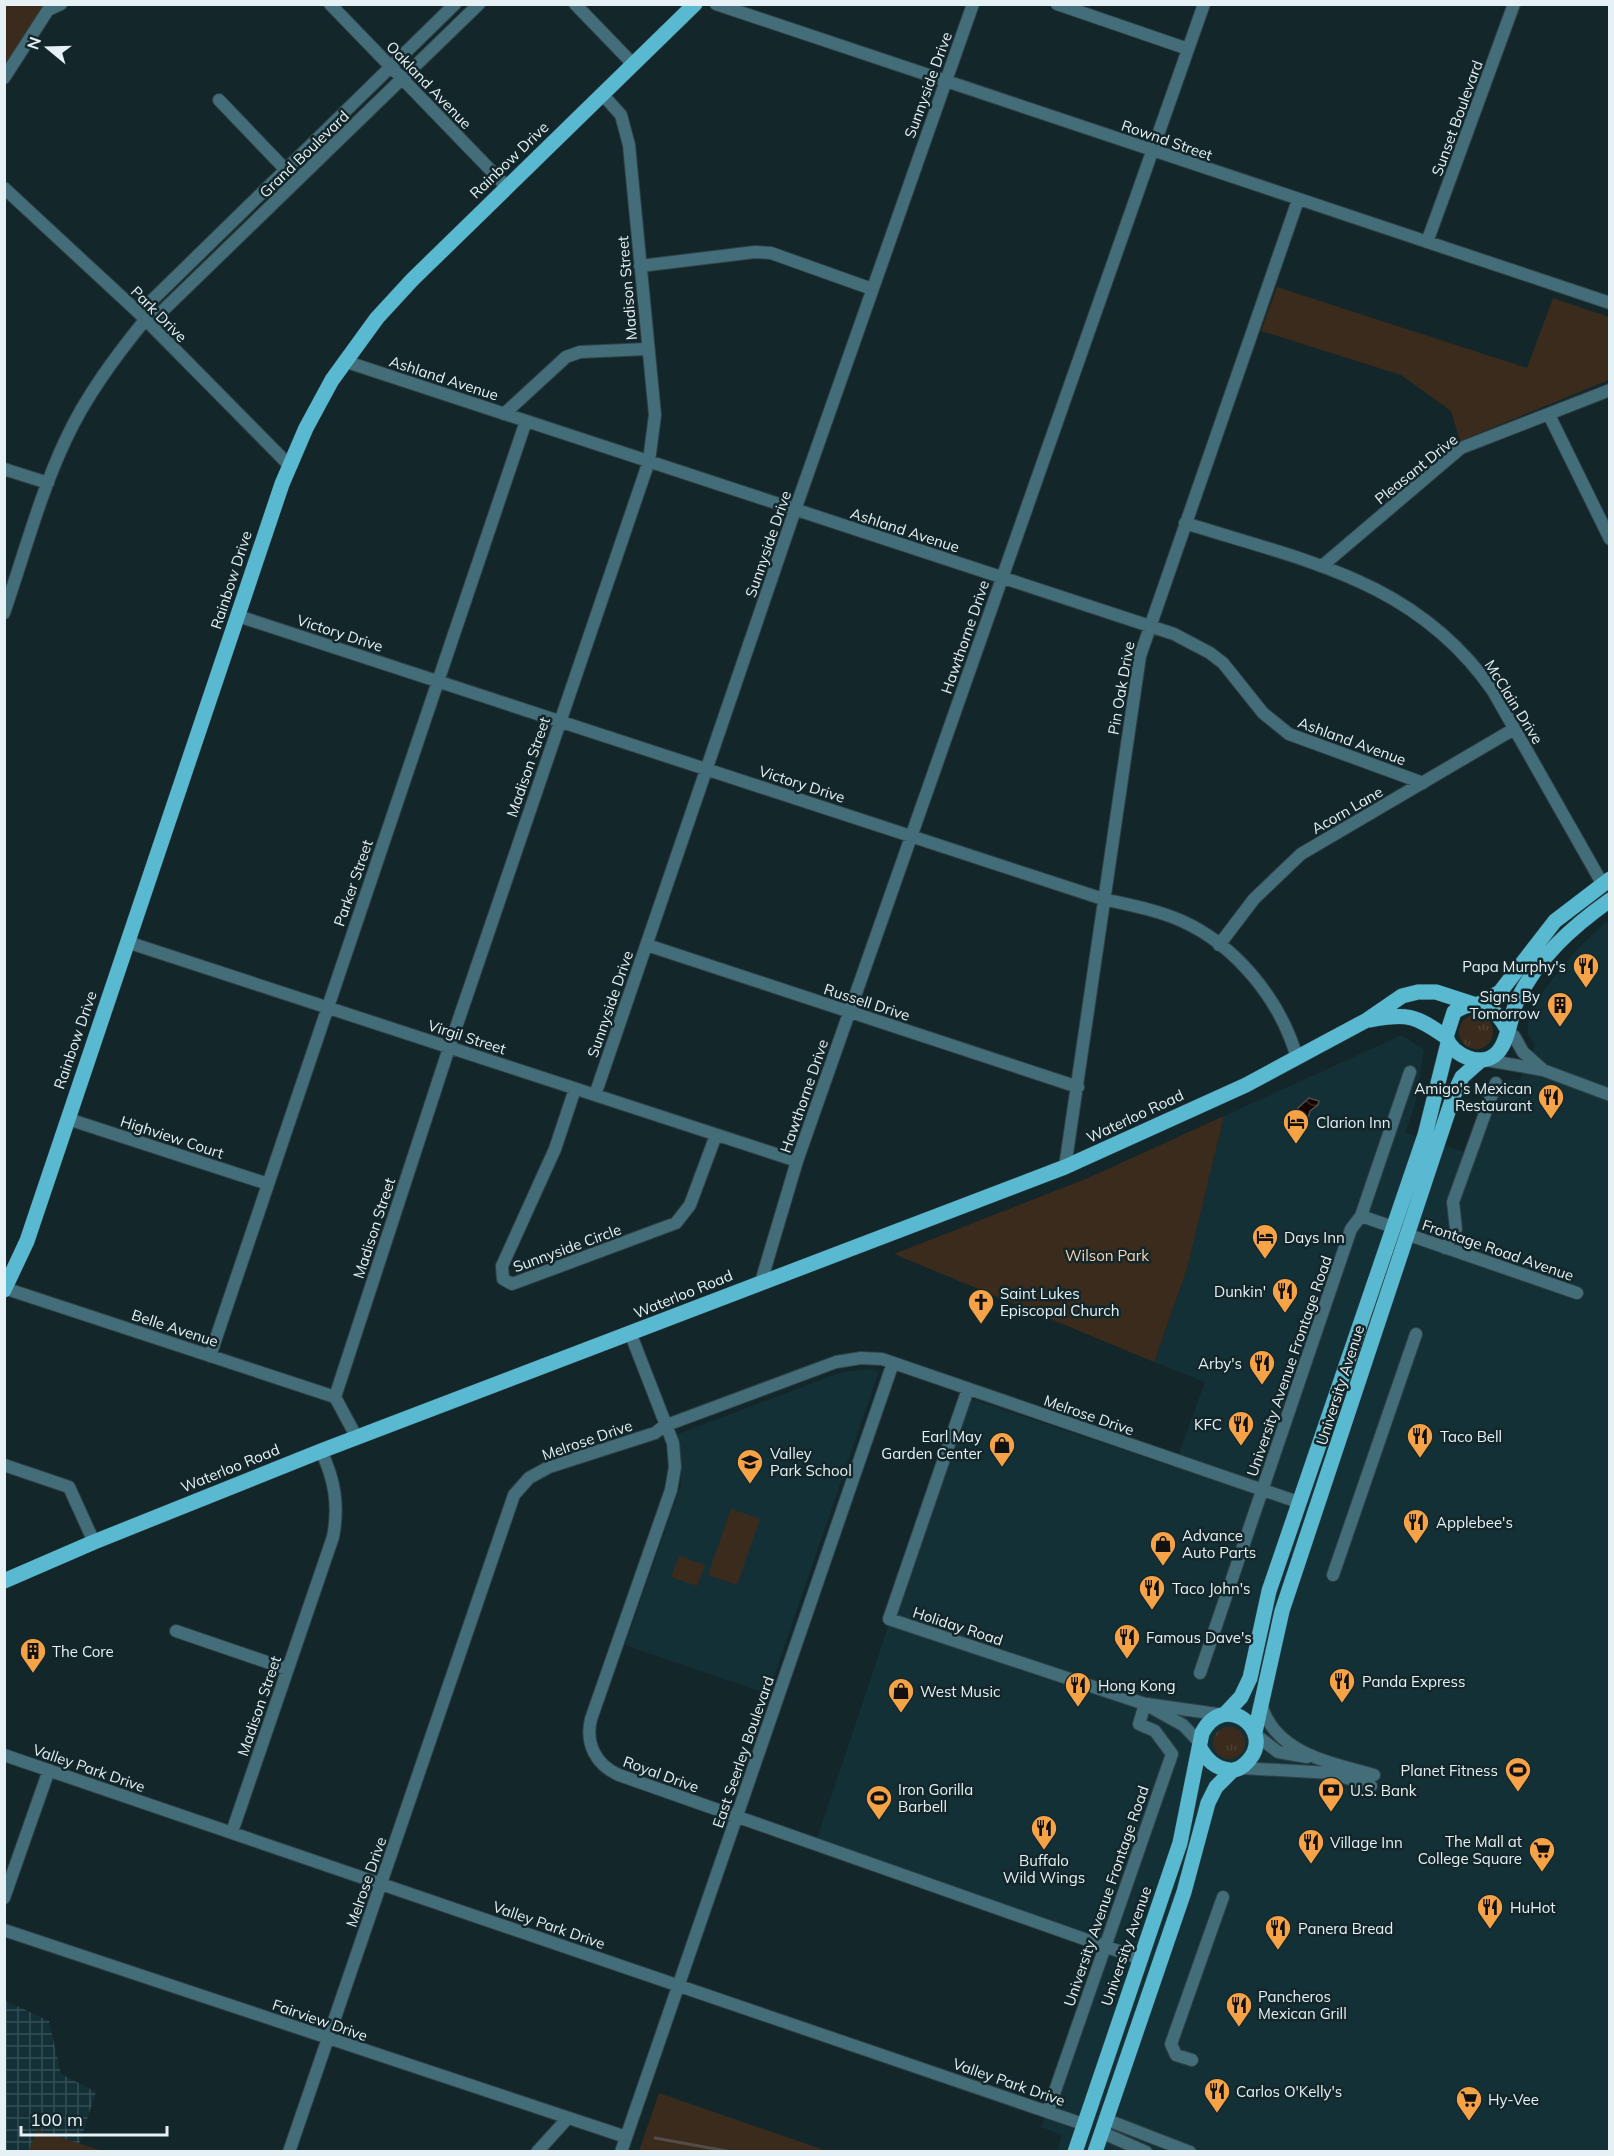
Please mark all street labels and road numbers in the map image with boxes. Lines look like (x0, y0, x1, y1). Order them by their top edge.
street label: Sunnyside Drive (900, 29, 956, 141)
street label: Oakland Avenue (382, 37, 476, 133)
street label: Sunset Boulevard (1427, 58, 1487, 178)
street label: Grand Boulevard (255, 106, 353, 202)
street label: Rownd Street (1119, 116, 1215, 164)
street label: Rainbow Drive (466, 118, 552, 202)
street label: Madison Street (613, 235, 641, 341)
street label: Park Drive (127, 282, 191, 346)
street label: Ashland Avenue (387, 351, 501, 405)
street label: Pleasant Drive (1371, 430, 1461, 508)
street label: Sunnyside Drive (741, 488, 795, 600)
street label: Ashland Avenue (848, 503, 962, 557)
street label: Rainbow Drive (206, 528, 256, 632)
street label: Hawthorne Drive (937, 578, 993, 696)
street label: Victory Drive (295, 610, 385, 656)
street label: Pin Oak Drive (1103, 640, 1139, 736)
street label: McClain Drive (1481, 656, 1547, 748)
street label: Ashland Avenue (1295, 713, 1409, 769)
street label: Madison Street (502, 714, 554, 820)
street label: Victory Drive (757, 761, 847, 807)
street label: Acorn Lane (1308, 782, 1386, 838)
street label: Parker Street (329, 837, 377, 929)
street label: Sunnyside Drive (583, 948, 637, 1060)
street label: Russell Drive (822, 979, 912, 1025)
street label: Rainbow Drive (49, 989, 101, 1091)
street label: Virgil Street (426, 1015, 508, 1059)
street label: Hawthorne Drive (776, 1037, 832, 1155)
street label: Waterloo Road (1083, 1085, 1187, 1147)
street label: Highview Court (118, 1111, 226, 1163)
street label: Madison Street (349, 1175, 399, 1281)
street label: Frontage Road Avenue (1420, 1215, 1576, 1285)
street label: Sunnyside Circle (510, 1220, 624, 1276)
street label: University Avenue Frontage Road (1242, 1253, 1336, 1479)
street label: Waterloo Road (631, 1266, 735, 1322)
street label: Belle Avenue (129, 1305, 221, 1351)
street label: University Avenue (1312, 1323, 1368, 1447)
street label: Melrose Drive (1041, 1391, 1137, 1439)
street label: Melrose Drive (539, 1416, 635, 1464)
street label: Waterloo Road (178, 1440, 282, 1496)
street label: Holiday Road (910, 1602, 1006, 1650)
street label: Madison Street (233, 1653, 285, 1759)
street label: East Seerley Boulevard (708, 1674, 778, 1830)
street label: Valley Park Drive (30, 1740, 148, 1796)
street label: Royal Drive (621, 1752, 701, 1796)
street label: University Avenue Frontage Road (1060, 1783, 1152, 2009)
street label: Melrose Drive (342, 1834, 390, 1930)
street label: University Avenue (1097, 1884, 1155, 2008)
street label: Valley Park Drive (490, 1897, 608, 1953)
street label: Fairview Drive (270, 1995, 370, 2045)
street label: Valley Park Drive (950, 2054, 1068, 2110)

